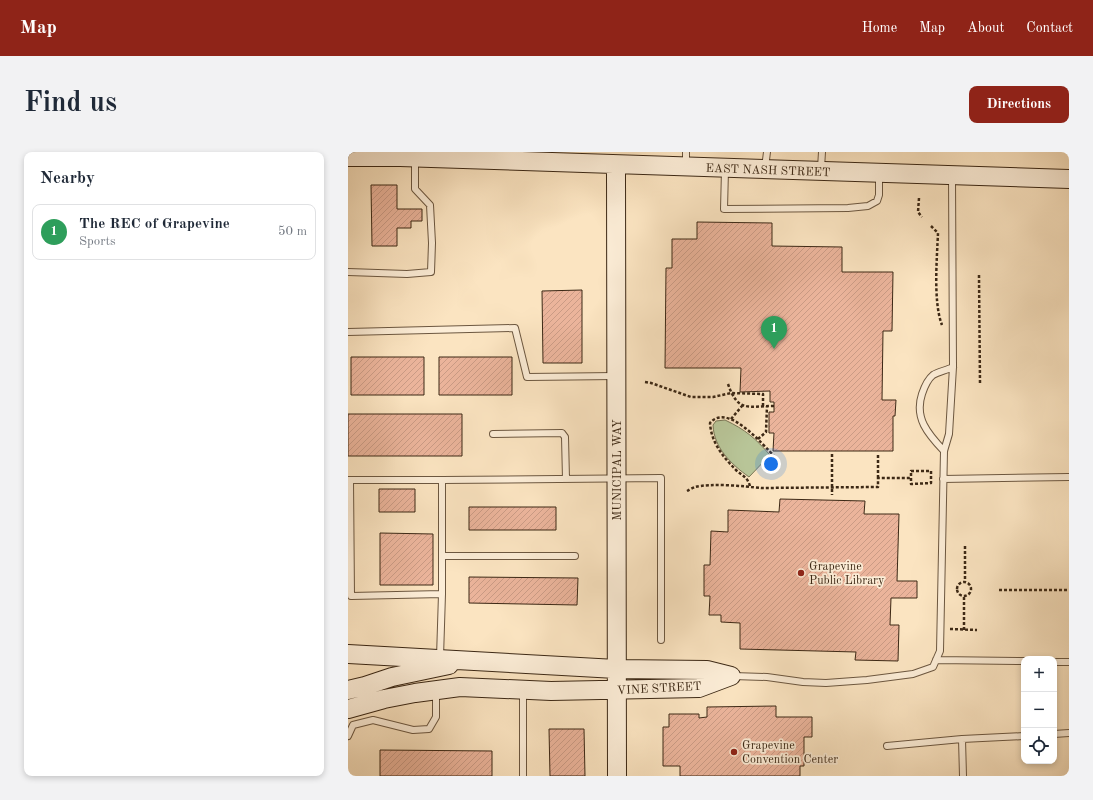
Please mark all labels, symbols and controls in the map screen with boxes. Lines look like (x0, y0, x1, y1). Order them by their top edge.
text: Map (20, 19, 57, 38)
text: Home (862, 21, 897, 35)
text: Map (919, 21, 945, 35)
text: About (967, 21, 1004, 35)
text: Contact (1026, 21, 1073, 35)
button: Directions (969, 86, 1069, 123)
text: Find us (24, 90, 117, 118)
street label: EAST NASH STREET (705, 163, 831, 179)
text: Nearby (40, 170, 95, 187)
text: The REC of Grapevine (79, 217, 230, 232)
text: 1 (50, 225, 58, 238)
text: 50 m (278, 225, 307, 238)
text: Sports (79, 235, 116, 248)
pin: 1 (761, 316, 787, 349)
street label: MUNICIPAL WAY (612, 419, 624, 521)
your location (761, 454, 781, 474)
place label: Grapevine Public Library (809, 561, 885, 587)
marker: Grapevine Public Library (796, 568, 806, 578)
map controls (1021, 656, 1057, 764)
button: + (1021, 656, 1057, 692)
street label: VINE STREET (616, 681, 702, 697)
button: − (1021, 692, 1057, 728)
button: locate (1021, 728, 1057, 764)
place label: Grapevine Convention Center (742, 740, 838, 766)
marker: Grapevine Convention Center (729, 747, 739, 757)

